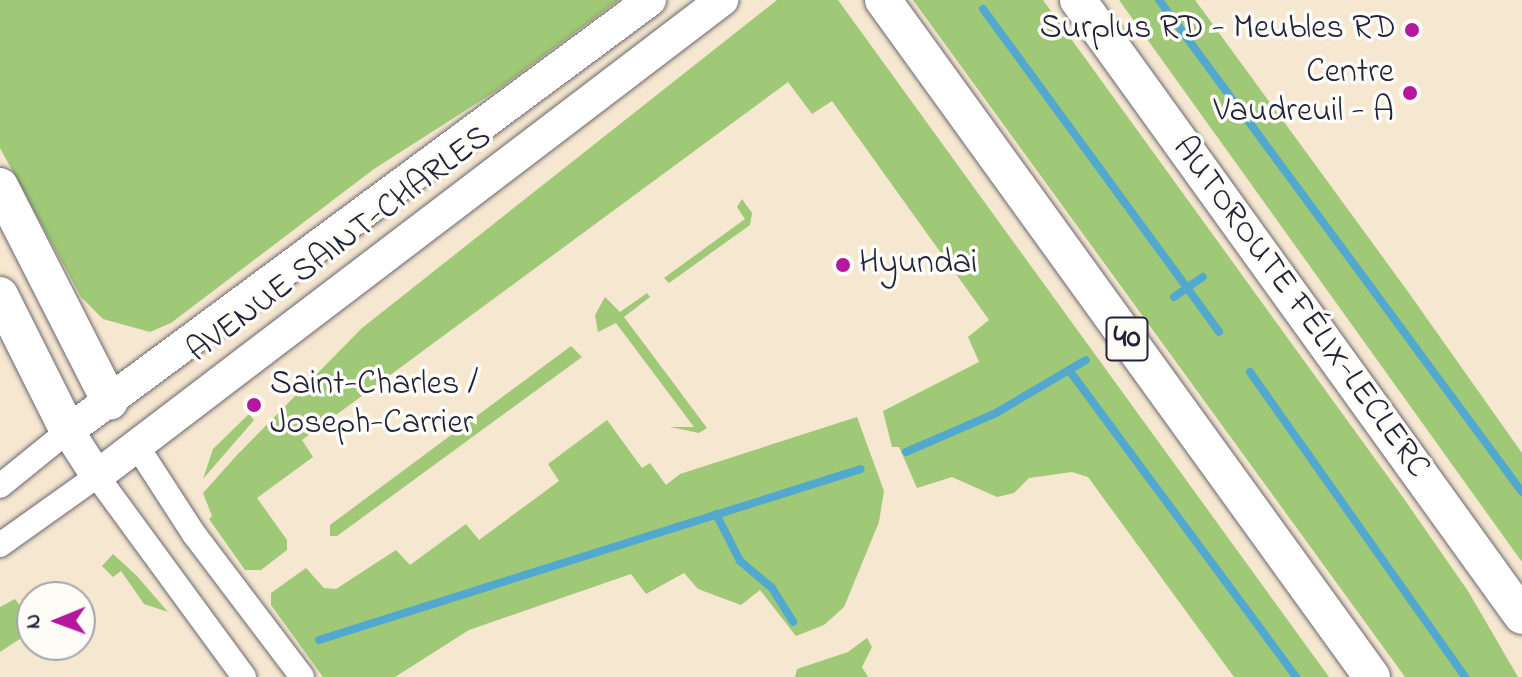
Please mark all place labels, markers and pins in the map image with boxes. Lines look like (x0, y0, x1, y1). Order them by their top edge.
place label: Surplus RD - Meubles RD (1040, 10, 1396, 50)
marker: Surplus RD - Meubles RD (1403, 21, 1421, 39)
place label: Centre Vaudreuil - A (1214, 53, 1394, 132)
marker: Centre Vaudreuil - A (1401, 84, 1419, 102)
place label: Hyundai (859, 245, 977, 285)
marker: Hyundai (834, 256, 852, 274)
place label: Saint-Charles / Joseph-Carrier (270, 365, 478, 444)
marker: Saint-Charles / Joseph-Carrier (245, 396, 263, 414)

